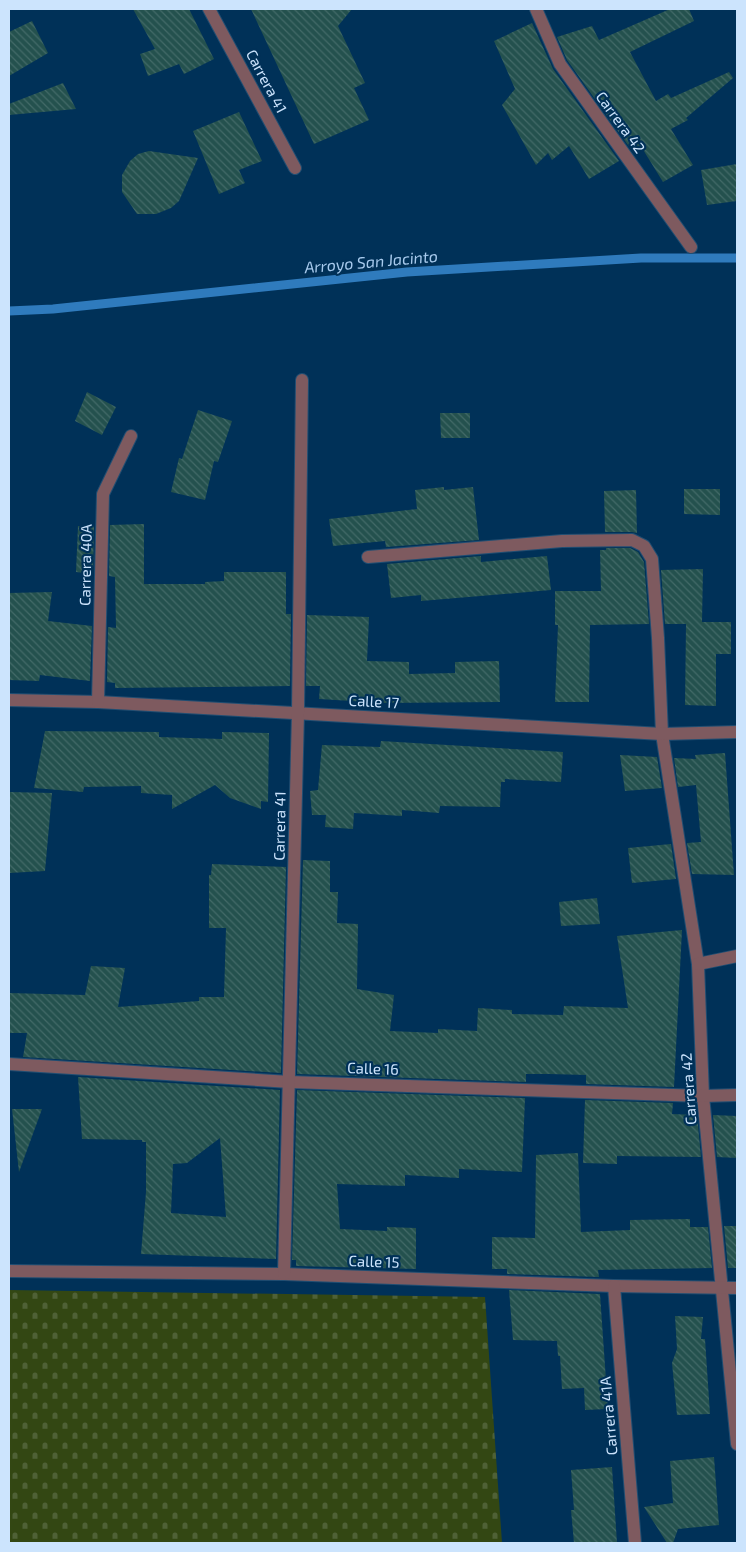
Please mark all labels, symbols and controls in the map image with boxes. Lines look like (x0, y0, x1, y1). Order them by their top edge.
street label: Carrera 41 (243, 46, 291, 116)
street label: Carrera 42 (593, 88, 649, 156)
water label: Arroyo San Jacinto (302, 246, 439, 277)
street label: Carrera 40A (75, 523, 95, 606)
street label: Calle 17 (348, 691, 400, 711)
street label: Carrera 41 (269, 791, 289, 861)
street label: Carrera 42 (677, 1052, 699, 1126)
street label: Calle 16 (347, 1058, 399, 1078)
street label: Calle 15 (348, 1251, 400, 1271)
street label: Carrera 41A (596, 1375, 620, 1456)

